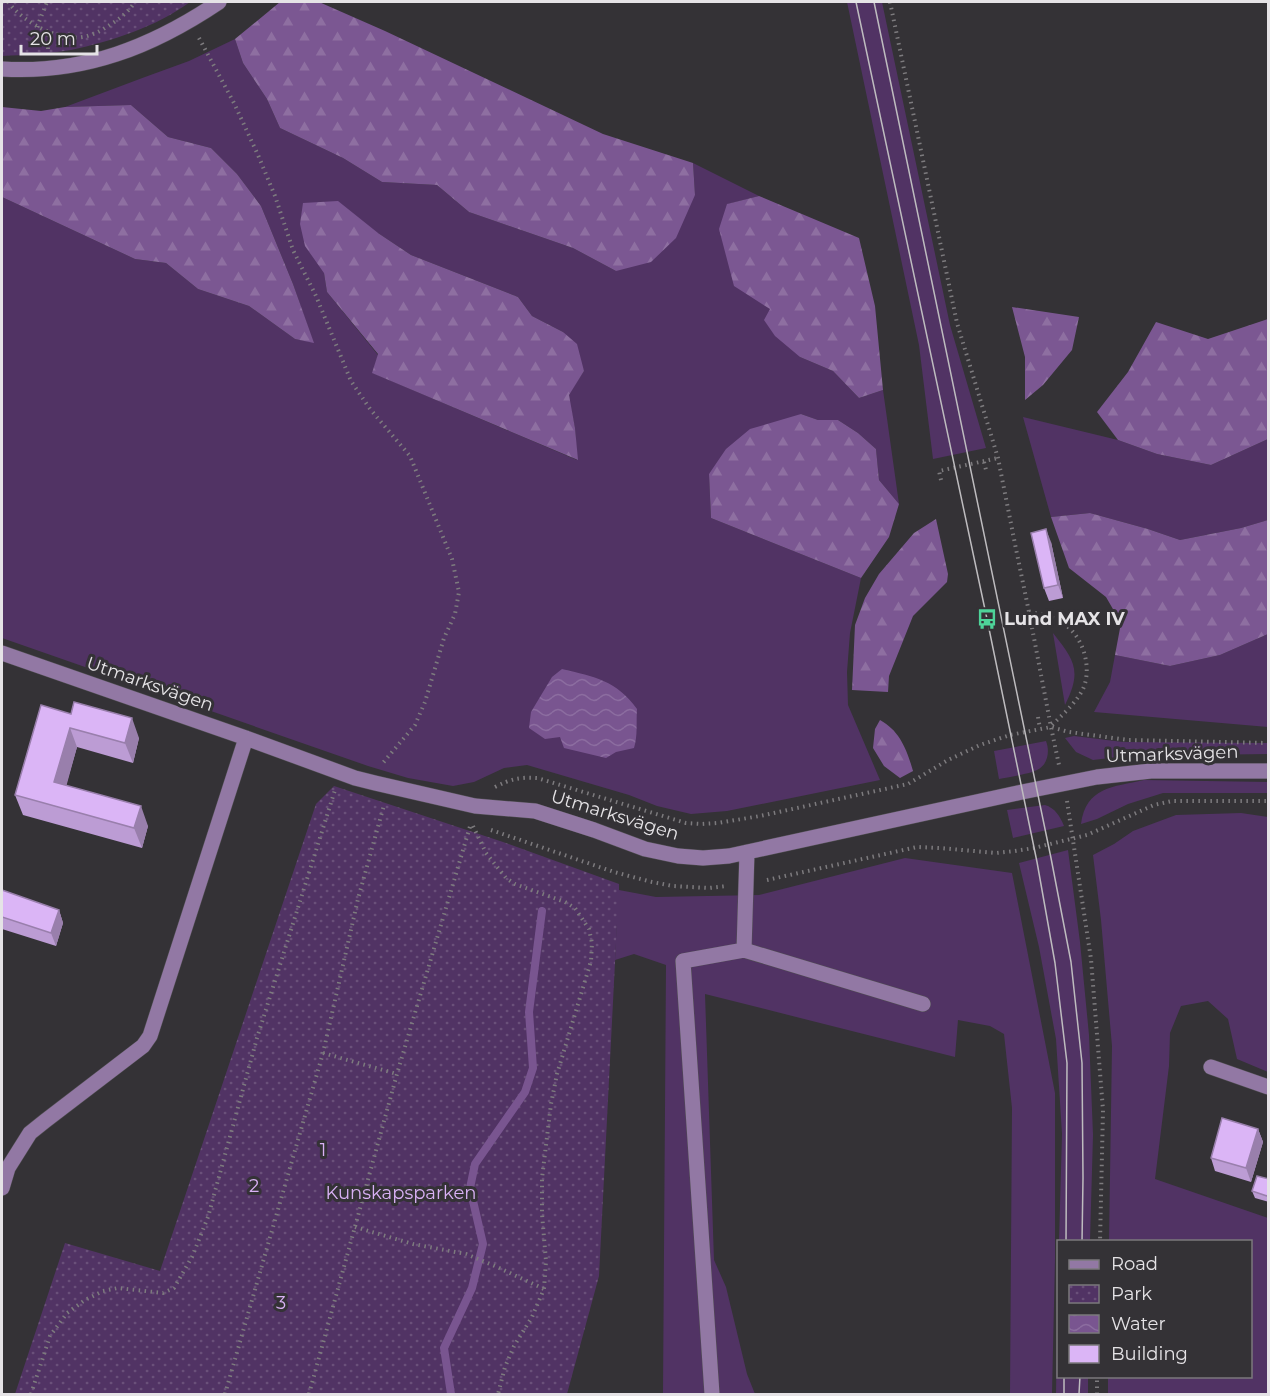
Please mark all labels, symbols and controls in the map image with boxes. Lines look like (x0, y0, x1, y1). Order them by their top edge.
scale bar (21, 18, 98, 56)
text: 20 m (30, 28, 76, 50)
bus stop icon: Lund MAX IV (975, 607, 999, 631)
place label: Lund MAX IV (1004, 608, 1125, 630)
street label: Utmarksvägen (84, 652, 216, 716)
street label: Utmarksvägen (1105, 741, 1239, 767)
street label: Utmarksvägen (548, 785, 682, 845)
park label: 1 (320, 1139, 326, 1161)
park label: 2 (249, 1175, 259, 1197)
park label: Kunskapsparken (326, 1182, 476, 1204)
legend (1057, 1240, 1252, 1378)
text: Road (1111, 1253, 1158, 1275)
text: Park (1111, 1283, 1152, 1305)
park label: 3 (276, 1292, 286, 1314)
text: Water (1111, 1313, 1166, 1335)
text: Building (1111, 1343, 1188, 1365)

